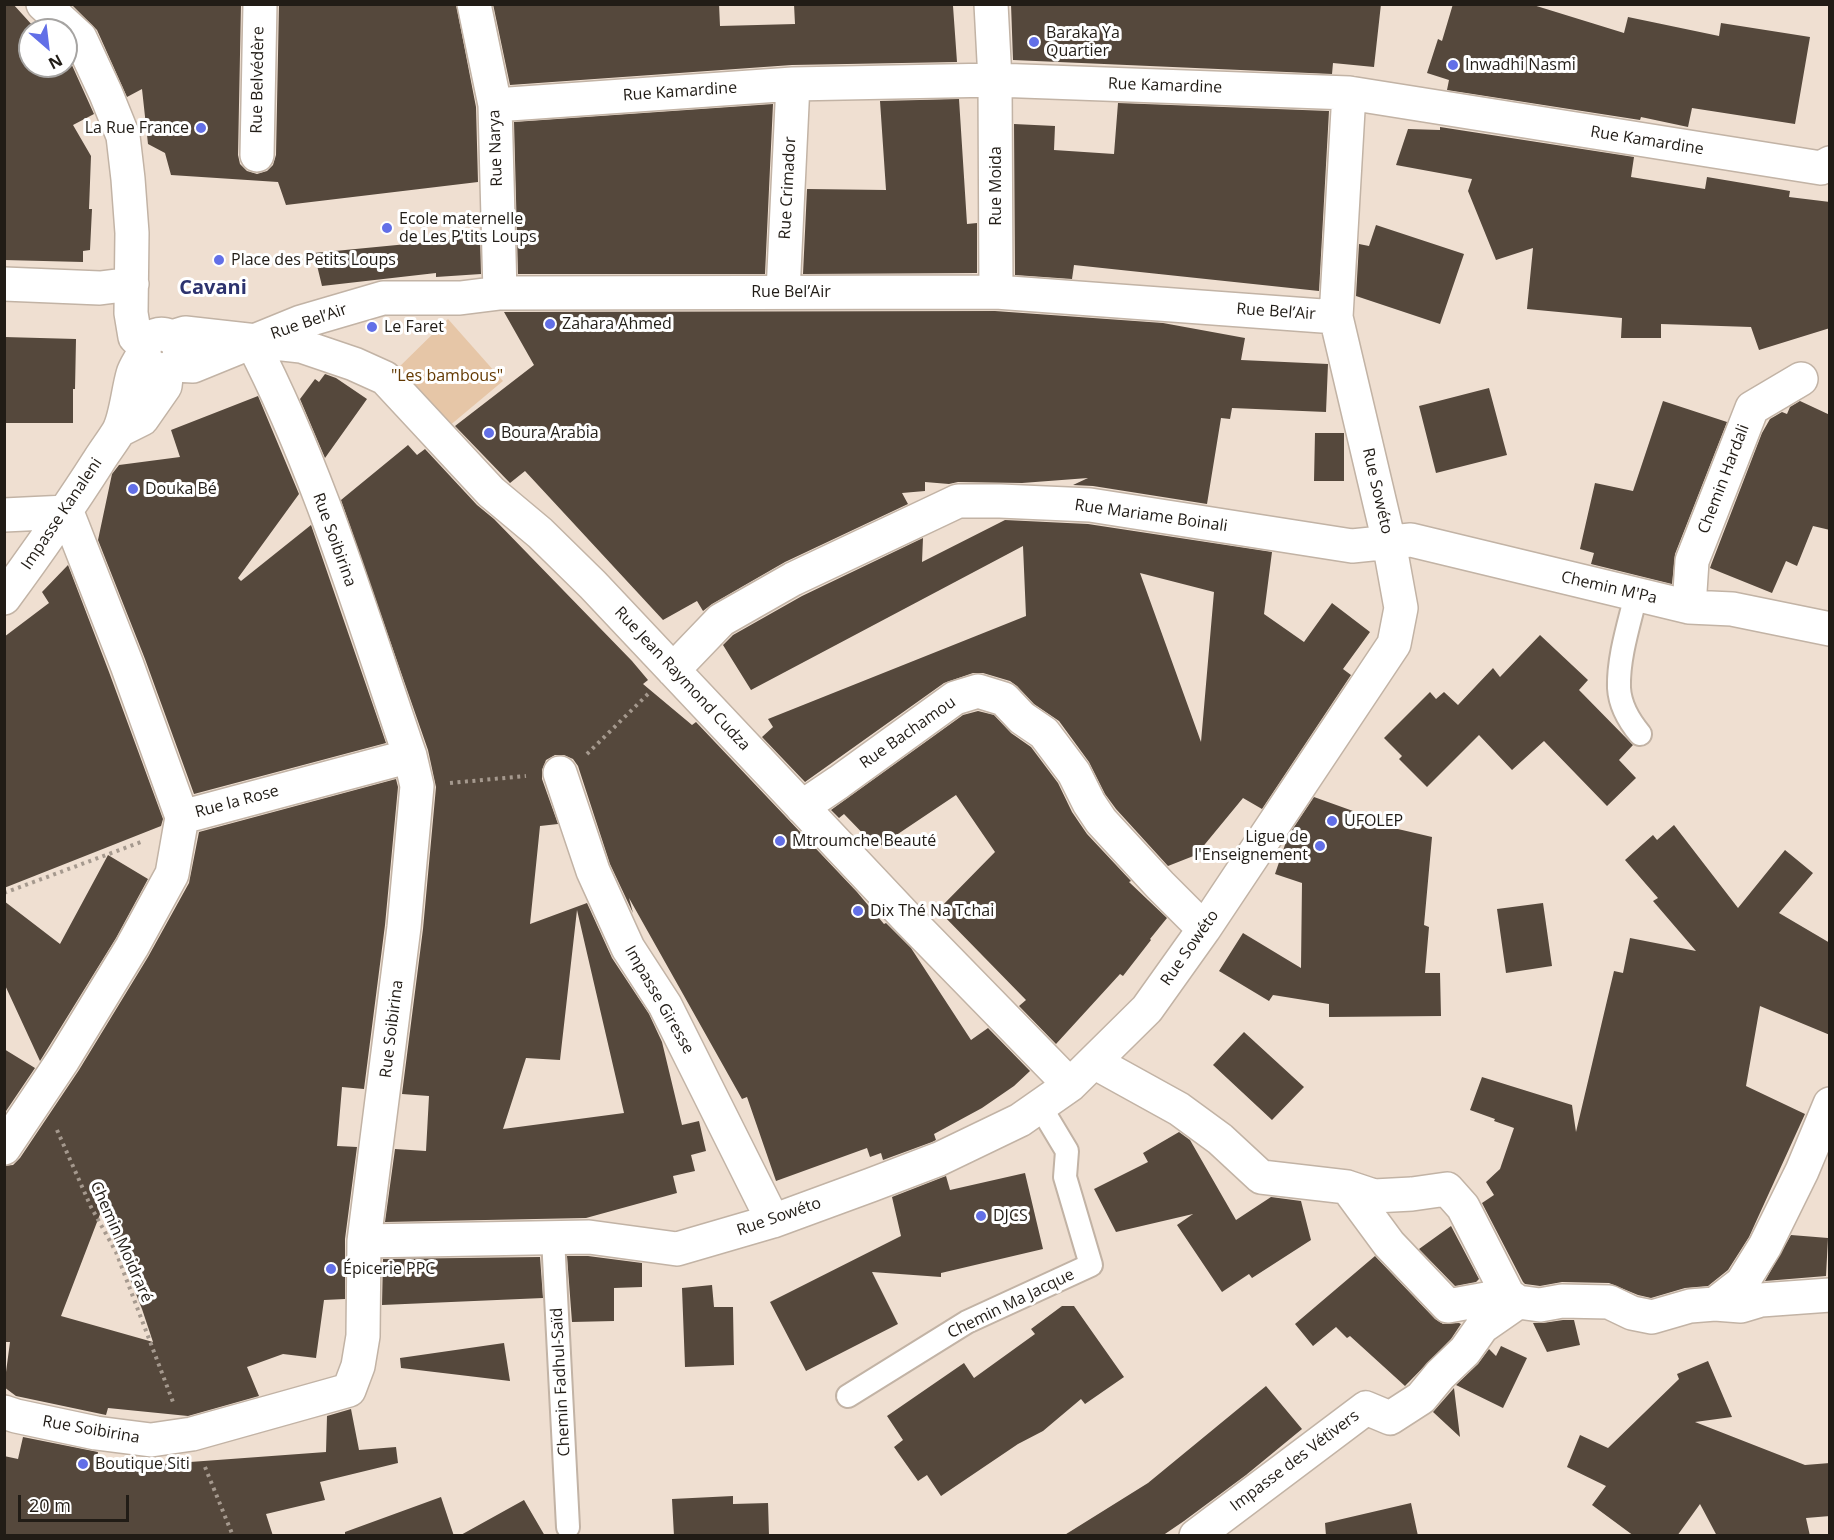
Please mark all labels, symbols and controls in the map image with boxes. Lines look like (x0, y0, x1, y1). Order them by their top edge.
north arrow (18, 18, 78, 78)
place label: Baraka Ya Quartier (1046, 23, 1120, 61)
street label: Rue Belvédère (247, 26, 269, 134)
marker: Baraka Ya Quartier (1027, 35, 1041, 49)
text: N (45, 49, 66, 75)
place label: Inwadhi Nasmi (1465, 55, 1576, 75)
marker: Inwadhi Nasmi (1446, 58, 1460, 72)
street label: Rue Kamardine (1108, 74, 1222, 98)
street label: Rue Kamardine (622, 78, 738, 106)
street label: Rue Narya (485, 109, 507, 187)
place label: La Rue France (85, 118, 189, 138)
marker: La Rue France (194, 121, 208, 135)
street label: Rue Kamardine (1589, 123, 1705, 159)
street label: Rue Crimador (776, 136, 800, 240)
street label: Rue Moida (986, 146, 1006, 226)
place label: Ecole maternelle de Les P'tits Loups (399, 209, 537, 247)
marker: Ecole maternelle de Les P'tits Loups (380, 221, 394, 235)
place label: Place des Petits Loups (231, 250, 396, 270)
marker: Place des Petits Loups (212, 253, 226, 267)
district label: Cavani (179, 276, 247, 300)
street label: Rue Bel’Air (751, 282, 831, 302)
street label: Rue Bel’Air (268, 300, 350, 344)
street label: Rue Bel’Air (1236, 300, 1316, 324)
place label: Zahara Ahmed (562, 314, 672, 334)
place label: Le Faret (384, 317, 444, 337)
marker: Zahara Ahmed (543, 317, 557, 331)
marker: Le Faret (365, 320, 379, 334)
park label: "Les bambous" (391, 366, 503, 386)
street label: Chemin Hardali (1694, 422, 1754, 536)
place label: Boura Arabia (501, 423, 599, 443)
marker: Boura Arabia (482, 426, 496, 440)
street label: Rue Sowéto (1358, 446, 1396, 536)
street label: Impasse Kanaleni (18, 454, 106, 574)
place label: Douka Bé (145, 479, 217, 499)
marker: Douka Bé (126, 482, 140, 496)
street label: Rue Soibirina (308, 490, 360, 590)
street label: Rue Mariame Boinali (1073, 496, 1229, 536)
street label: Chemin M'Pa (1559, 568, 1659, 608)
street label: Rue Jean Raymond Cudza (610, 603, 754, 755)
street label: Rue Bachamou (856, 693, 960, 773)
street label: Rue la Rose (193, 782, 281, 822)
place label: UFOLEP (1344, 811, 1403, 831)
marker: UFOLEP (1325, 814, 1339, 828)
place label: Ligue de l'Enseignement (1194, 827, 1308, 865)
place label: Mtroumche Beauté (792, 831, 936, 851)
marker: Mtroumche Beauté (773, 834, 787, 848)
marker: Ligue de l'Enseignement (1313, 839, 1327, 853)
place label: Dix Thé Na Tchai (870, 901, 994, 921)
marker: Dix Thé Na Tchai (851, 904, 865, 918)
street label: Rue Sowéto (1157, 906, 1223, 990)
street label: Impasse Giresse (620, 942, 698, 1058)
street label: Rue Soibirina (376, 979, 408, 1079)
street label: Chemin Moidraré (86, 1178, 156, 1306)
street label: Rue Sowéto (734, 1194, 824, 1240)
place label: DJCS (993, 1206, 1028, 1226)
marker: DJCS (974, 1209, 988, 1223)
place label: Épicerie PPC (343, 1259, 435, 1279)
marker: Épicerie PPC (324, 1262, 338, 1276)
street label: Chemin Ma Jacque (945, 1265, 1077, 1343)
street label: Chemin Fadhul-Saïd (548, 1307, 574, 1457)
street label: Impasse des Vétivers (1227, 1406, 1363, 1516)
street label: Rue Soibirina (41, 1412, 141, 1448)
place label: Boutique Siti (95, 1454, 190, 1474)
marker: Boutique Siti (76, 1457, 90, 1471)
scale bar (21, 1483, 132, 1521)
text: 20 m (29, 1493, 71, 1517)

